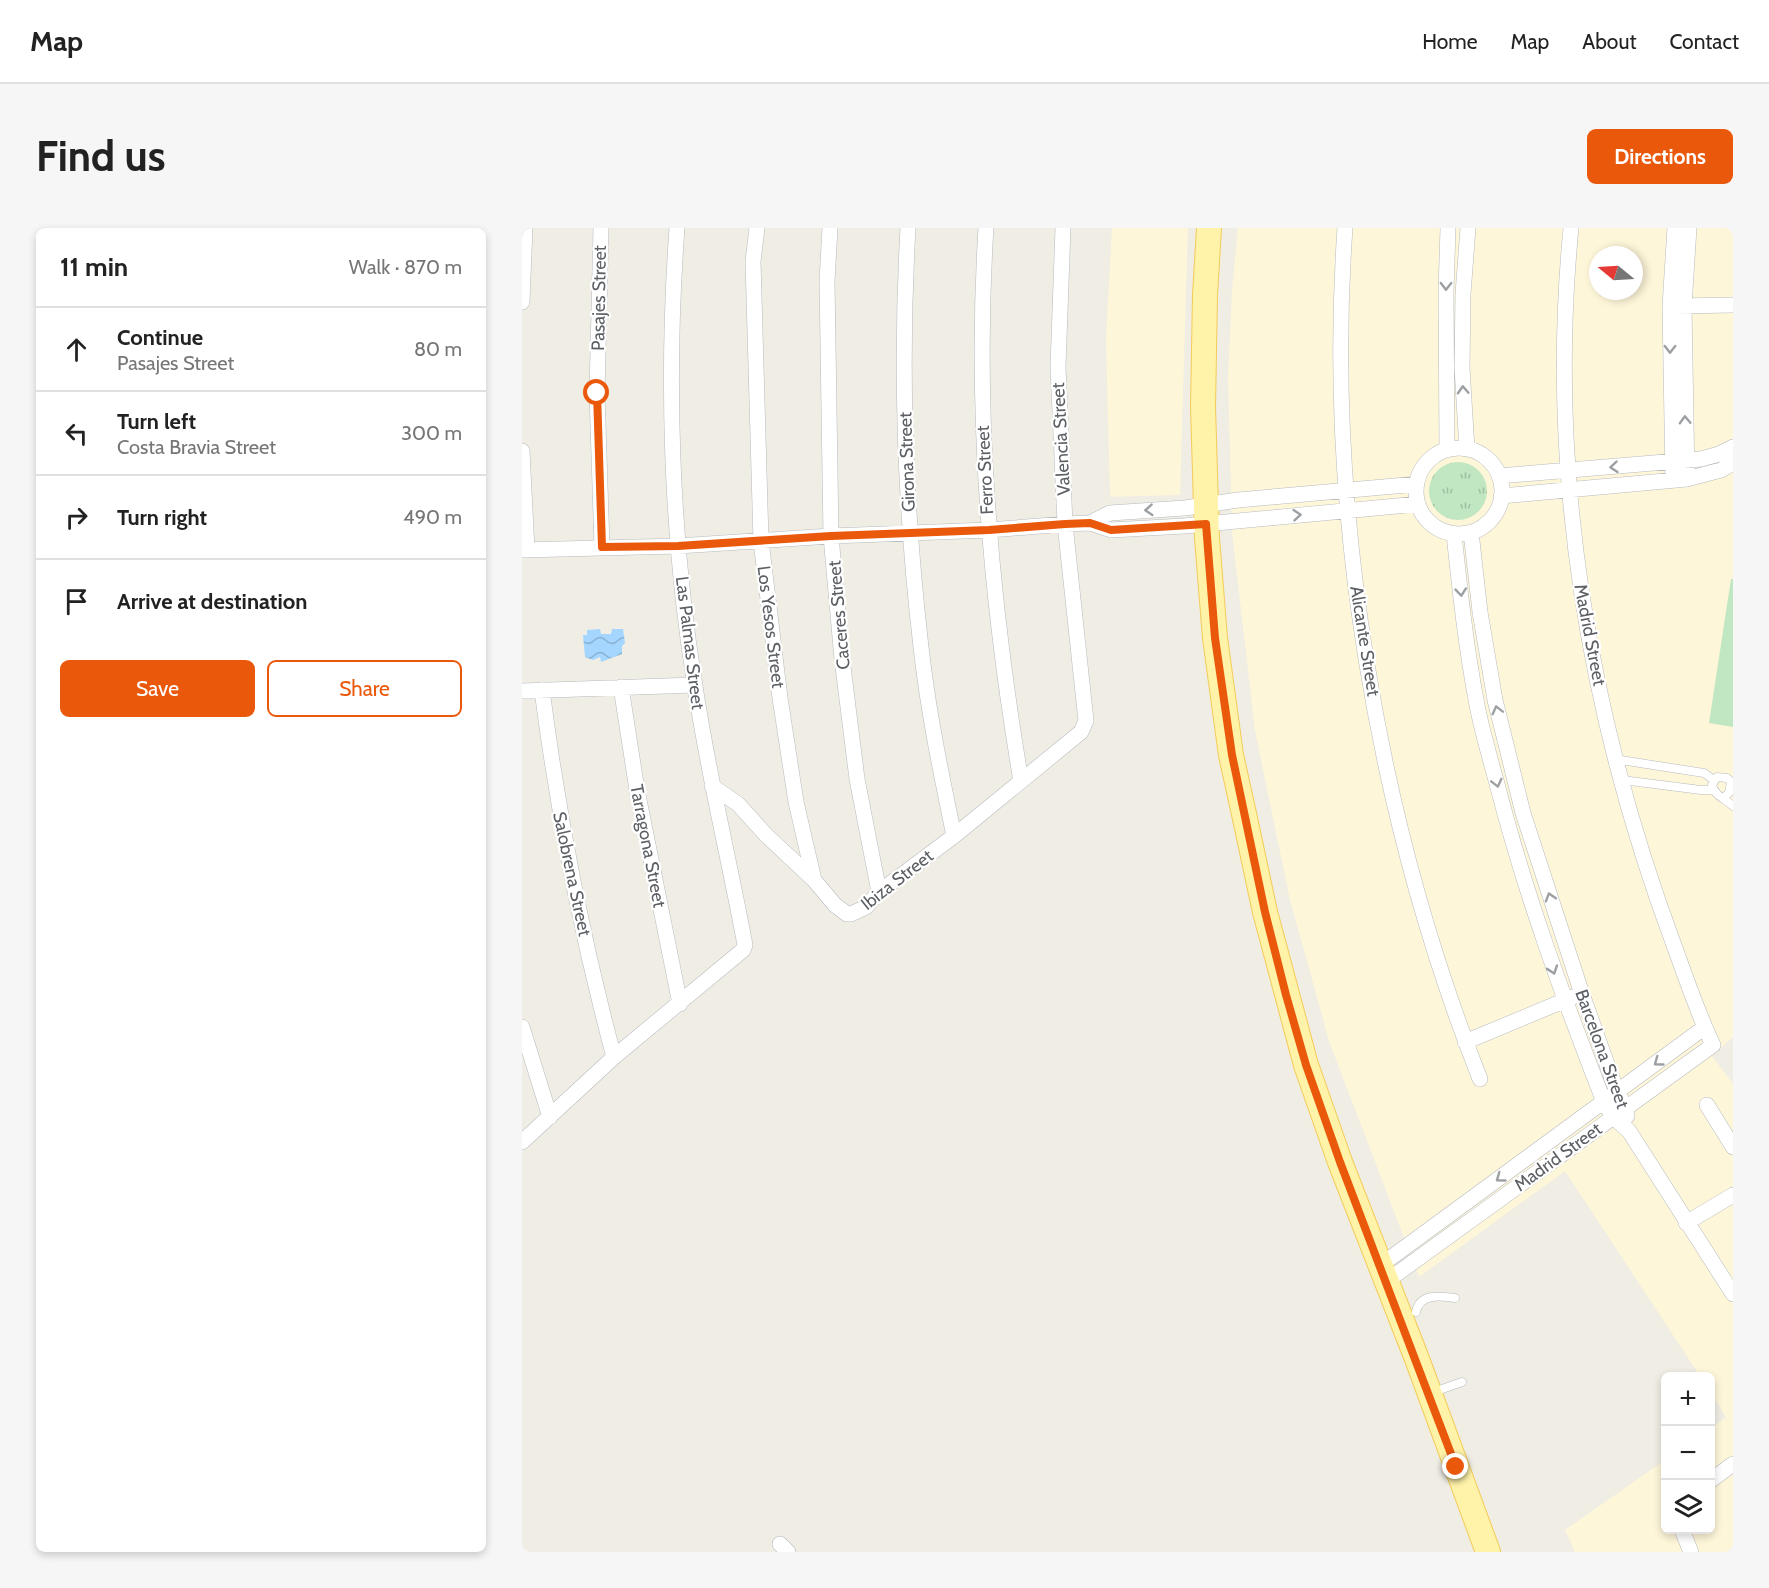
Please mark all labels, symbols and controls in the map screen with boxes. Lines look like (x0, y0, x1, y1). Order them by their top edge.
text: Map (30, 24, 83, 58)
text: Home (1422, 29, 1478, 54)
text: Map (1511, 29, 1549, 54)
text: About (1582, 29, 1636, 54)
text: Contact (1669, 29, 1739, 54)
button: Directions (1587, 129, 1733, 184)
text: Find us (36, 130, 165, 182)
street label: Pasajes Street (587, 245, 611, 351)
north arrow (1589, 246, 1643, 300)
text: 11 min (60, 251, 128, 283)
text: Walk · 870 m (349, 255, 462, 279)
one-way arrow (1440, 282, 1453, 291)
text: Continue (117, 324, 203, 351)
icon: ahead (60, 333, 93, 366)
text: 80 m (414, 337, 462, 361)
one-way arrow (1664, 345, 1676, 354)
text: Pasajes Street (117, 351, 234, 375)
route start (583, 379, 609, 405)
street label: Valencia Street (1047, 382, 1075, 496)
one-way arrow (1457, 386, 1470, 395)
text: Turn left (117, 408, 196, 435)
street label: Girona Street (894, 412, 920, 512)
one-way arrow (1679, 416, 1691, 425)
icon: left (60, 417, 93, 450)
text: 300 m (401, 421, 462, 445)
street label: Ferro Street (972, 425, 998, 515)
text: Costa Bravia Street (117, 435, 276, 459)
one-way arrow (1610, 460, 1619, 473)
icon: right (60, 501, 93, 534)
one-way arrow (1144, 503, 1153, 516)
text: Turn right (117, 504, 207, 531)
text: 490 m (403, 505, 462, 529)
one-way arrow (1292, 509, 1301, 522)
street label: Caceres Street (823, 560, 855, 670)
street label: Los Yesos Street (753, 564, 789, 690)
street label: Las Palmas Street (671, 575, 709, 711)
street label: Madrid Street (1569, 582, 1611, 688)
street label: Alicante Street (1345, 584, 1385, 698)
icon: arrive (60, 585, 93, 618)
one-way arrow (1454, 587, 1466, 596)
text: Arrive at destination (117, 588, 307, 615)
button: Save (60, 660, 255, 717)
button: Share (267, 660, 462, 717)
one-way arrow (1492, 705, 1505, 715)
one-way arrow (1490, 777, 1502, 788)
street label: Tarragona Street (625, 783, 671, 909)
street label: Salobrena Street (548, 810, 596, 938)
street label: Ibiza Street (856, 845, 938, 915)
one-way arrow (1544, 892, 1557, 903)
one-way arrow (1546, 964, 1559, 975)
street label: Barcelona Street (1570, 986, 1634, 1112)
one-way arrow (1653, 1055, 1664, 1066)
street label: Madrid Street (1510, 1118, 1606, 1196)
one-way arrow (1496, 1170, 1507, 1181)
map controls (1661, 1372, 1715, 1534)
button: + (1661, 1372, 1715, 1426)
button: − (1661, 1426, 1715, 1480)
route end (1442, 1453, 1468, 1479)
button: layers (1661, 1480, 1715, 1534)

